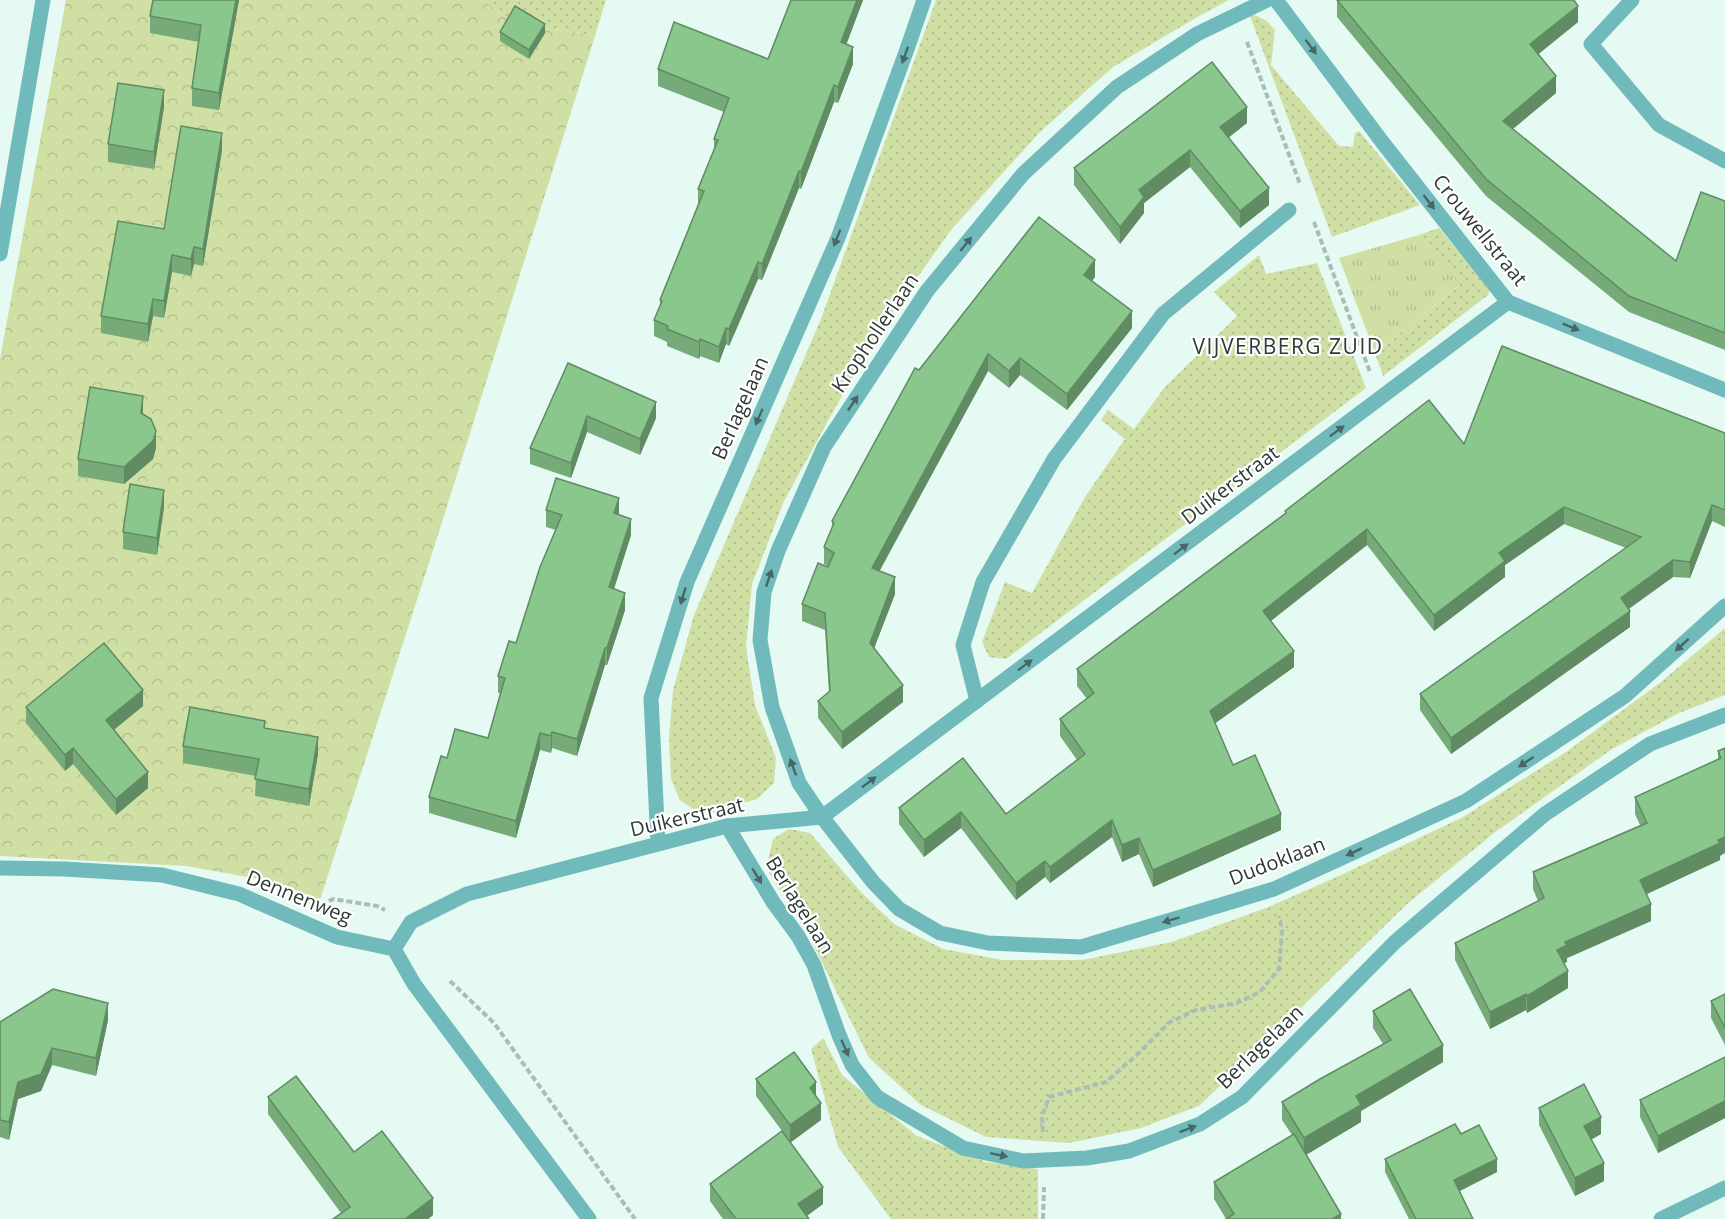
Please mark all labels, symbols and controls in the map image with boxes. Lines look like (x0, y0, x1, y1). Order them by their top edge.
one-way arrow (1305, 38, 1317, 54)
one-way arrow (899, 46, 909, 64)
street label: Crouwellstraat (1427, 168, 1534, 291)
one-way arrow (1423, 194, 1436, 210)
one-way arrow (832, 229, 841, 247)
one-way arrow (959, 236, 971, 251)
street label: Krophollerlaan (825, 268, 924, 397)
one-way arrow (1562, 322, 1580, 332)
district label: VIJVERBERG ZUID (1192, 332, 1384, 360)
street label: Berlagelaan (705, 352, 774, 464)
one-way arrow (847, 395, 859, 411)
one-way arrow (754, 408, 763, 426)
one-way arrow (1328, 425, 1344, 437)
street label: Duikerstraat (1175, 439, 1284, 530)
one-way arrow (1174, 543, 1189, 555)
one-way arrow (765, 569, 774, 587)
one-way arrow (678, 587, 687, 605)
one-way arrow (1674, 638, 1689, 652)
one-way arrow (1018, 660, 1033, 672)
one-way arrow (1518, 756, 1534, 767)
one-way arrow (788, 758, 798, 776)
one-way arrow (861, 776, 877, 789)
street label: Duikerstraat (627, 790, 746, 843)
street label: Dudoklaan (1225, 830, 1329, 891)
one-way arrow (1345, 848, 1363, 858)
street label: Berlagelaan (760, 851, 841, 959)
street label: Dennenweg (243, 863, 356, 930)
one-way arrow (751, 868, 762, 884)
one-way arrow (1162, 916, 1180, 925)
street label: Berlagelaan (1211, 999, 1309, 1095)
one-way arrow (840, 1040, 849, 1057)
one-way arrow (1180, 1123, 1198, 1133)
one-way arrow (989, 1151, 1008, 1161)

